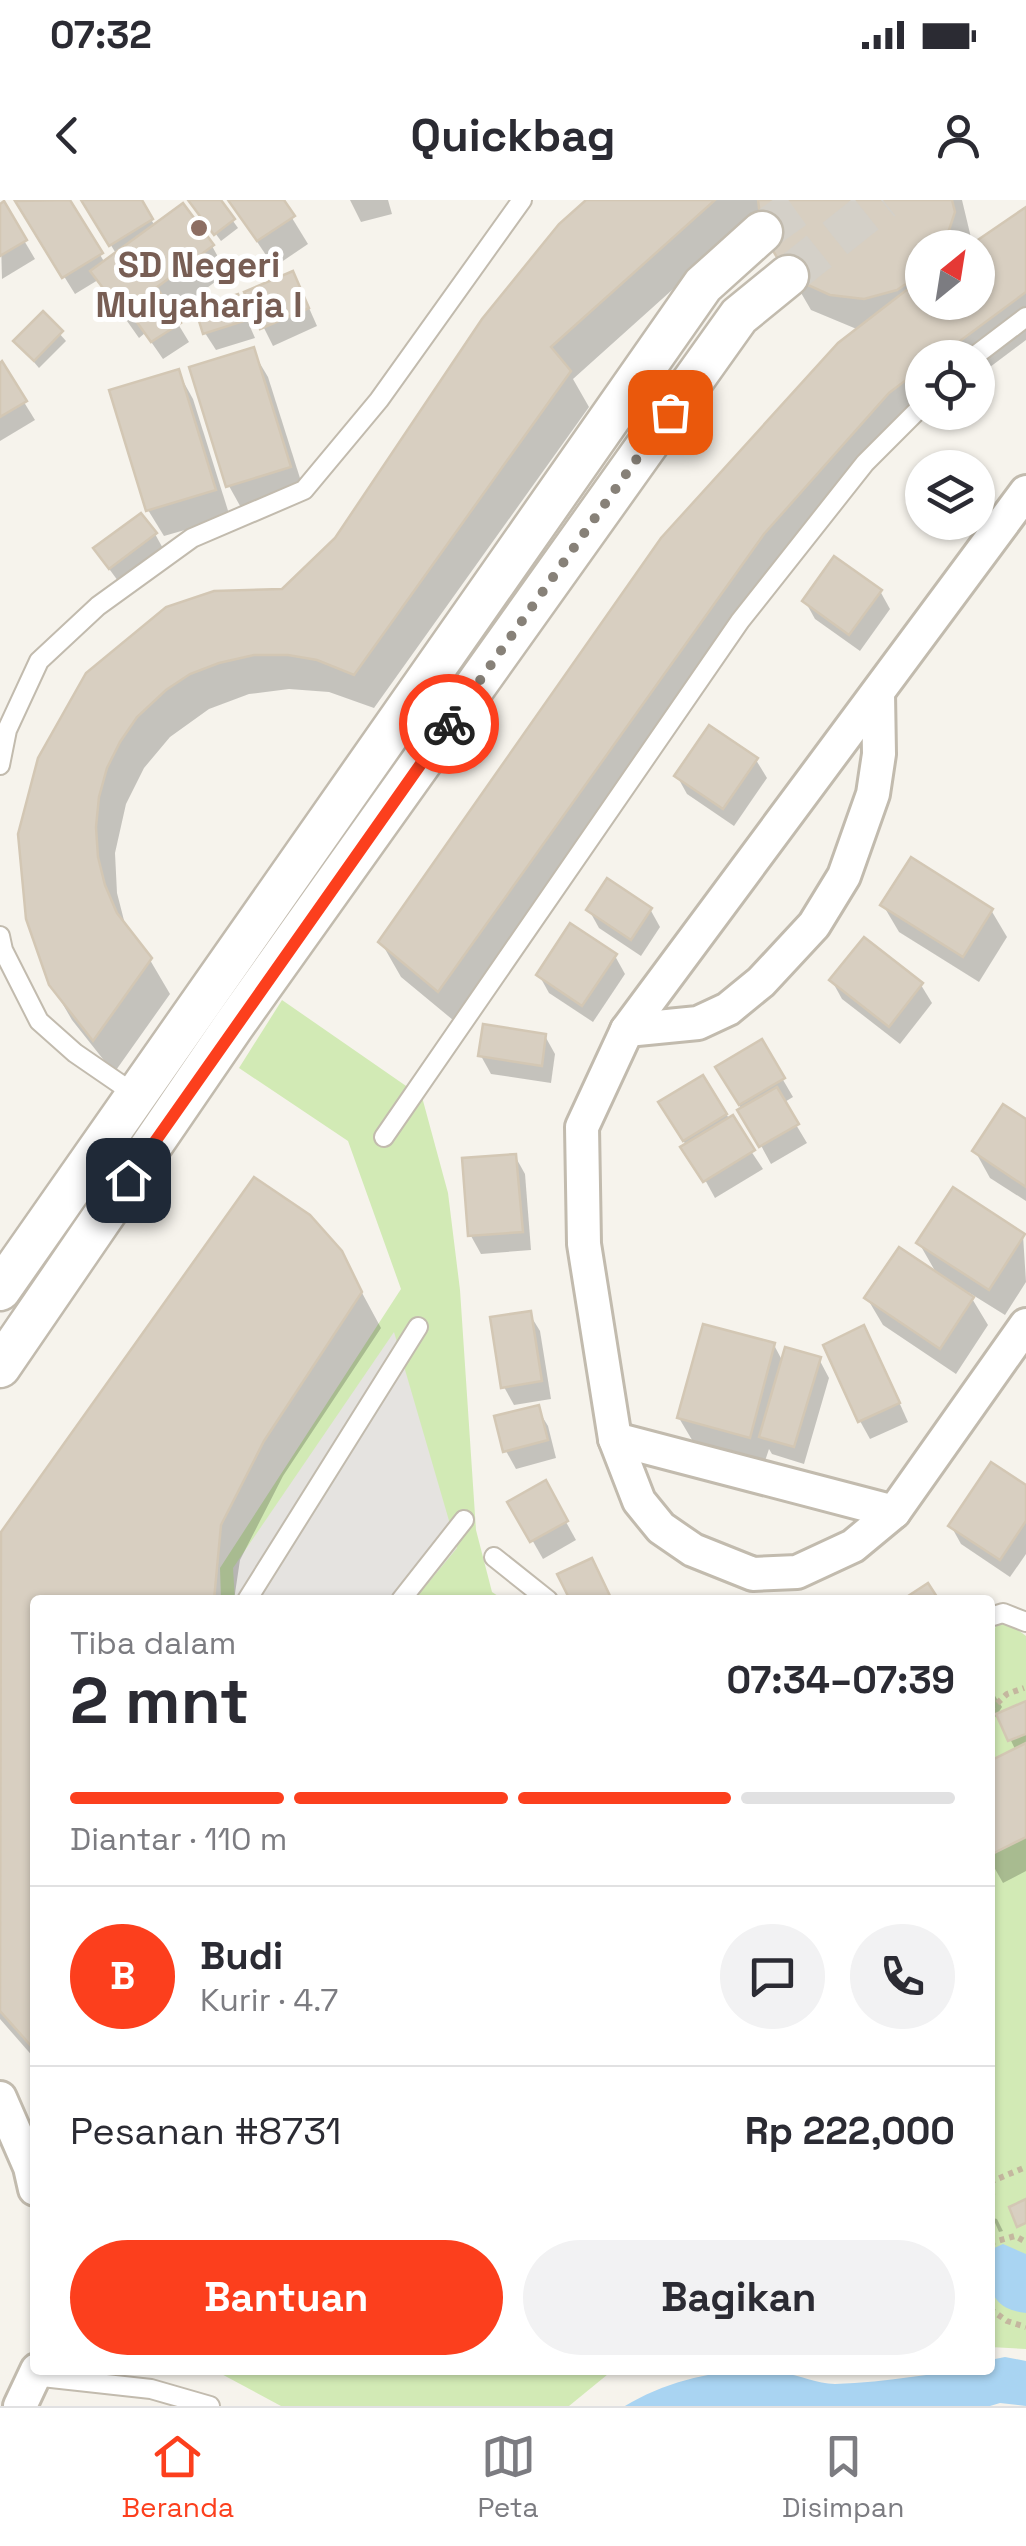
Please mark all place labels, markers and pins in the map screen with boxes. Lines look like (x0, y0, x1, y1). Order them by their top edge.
marker: SD Negeri Mulyaharja I (188, 217, 210, 239)
place label: SD Negeri Mulyaharja I (96, 243, 302, 327)
pin (628, 370, 713, 455)
pin (86, 1138, 171, 1223)

